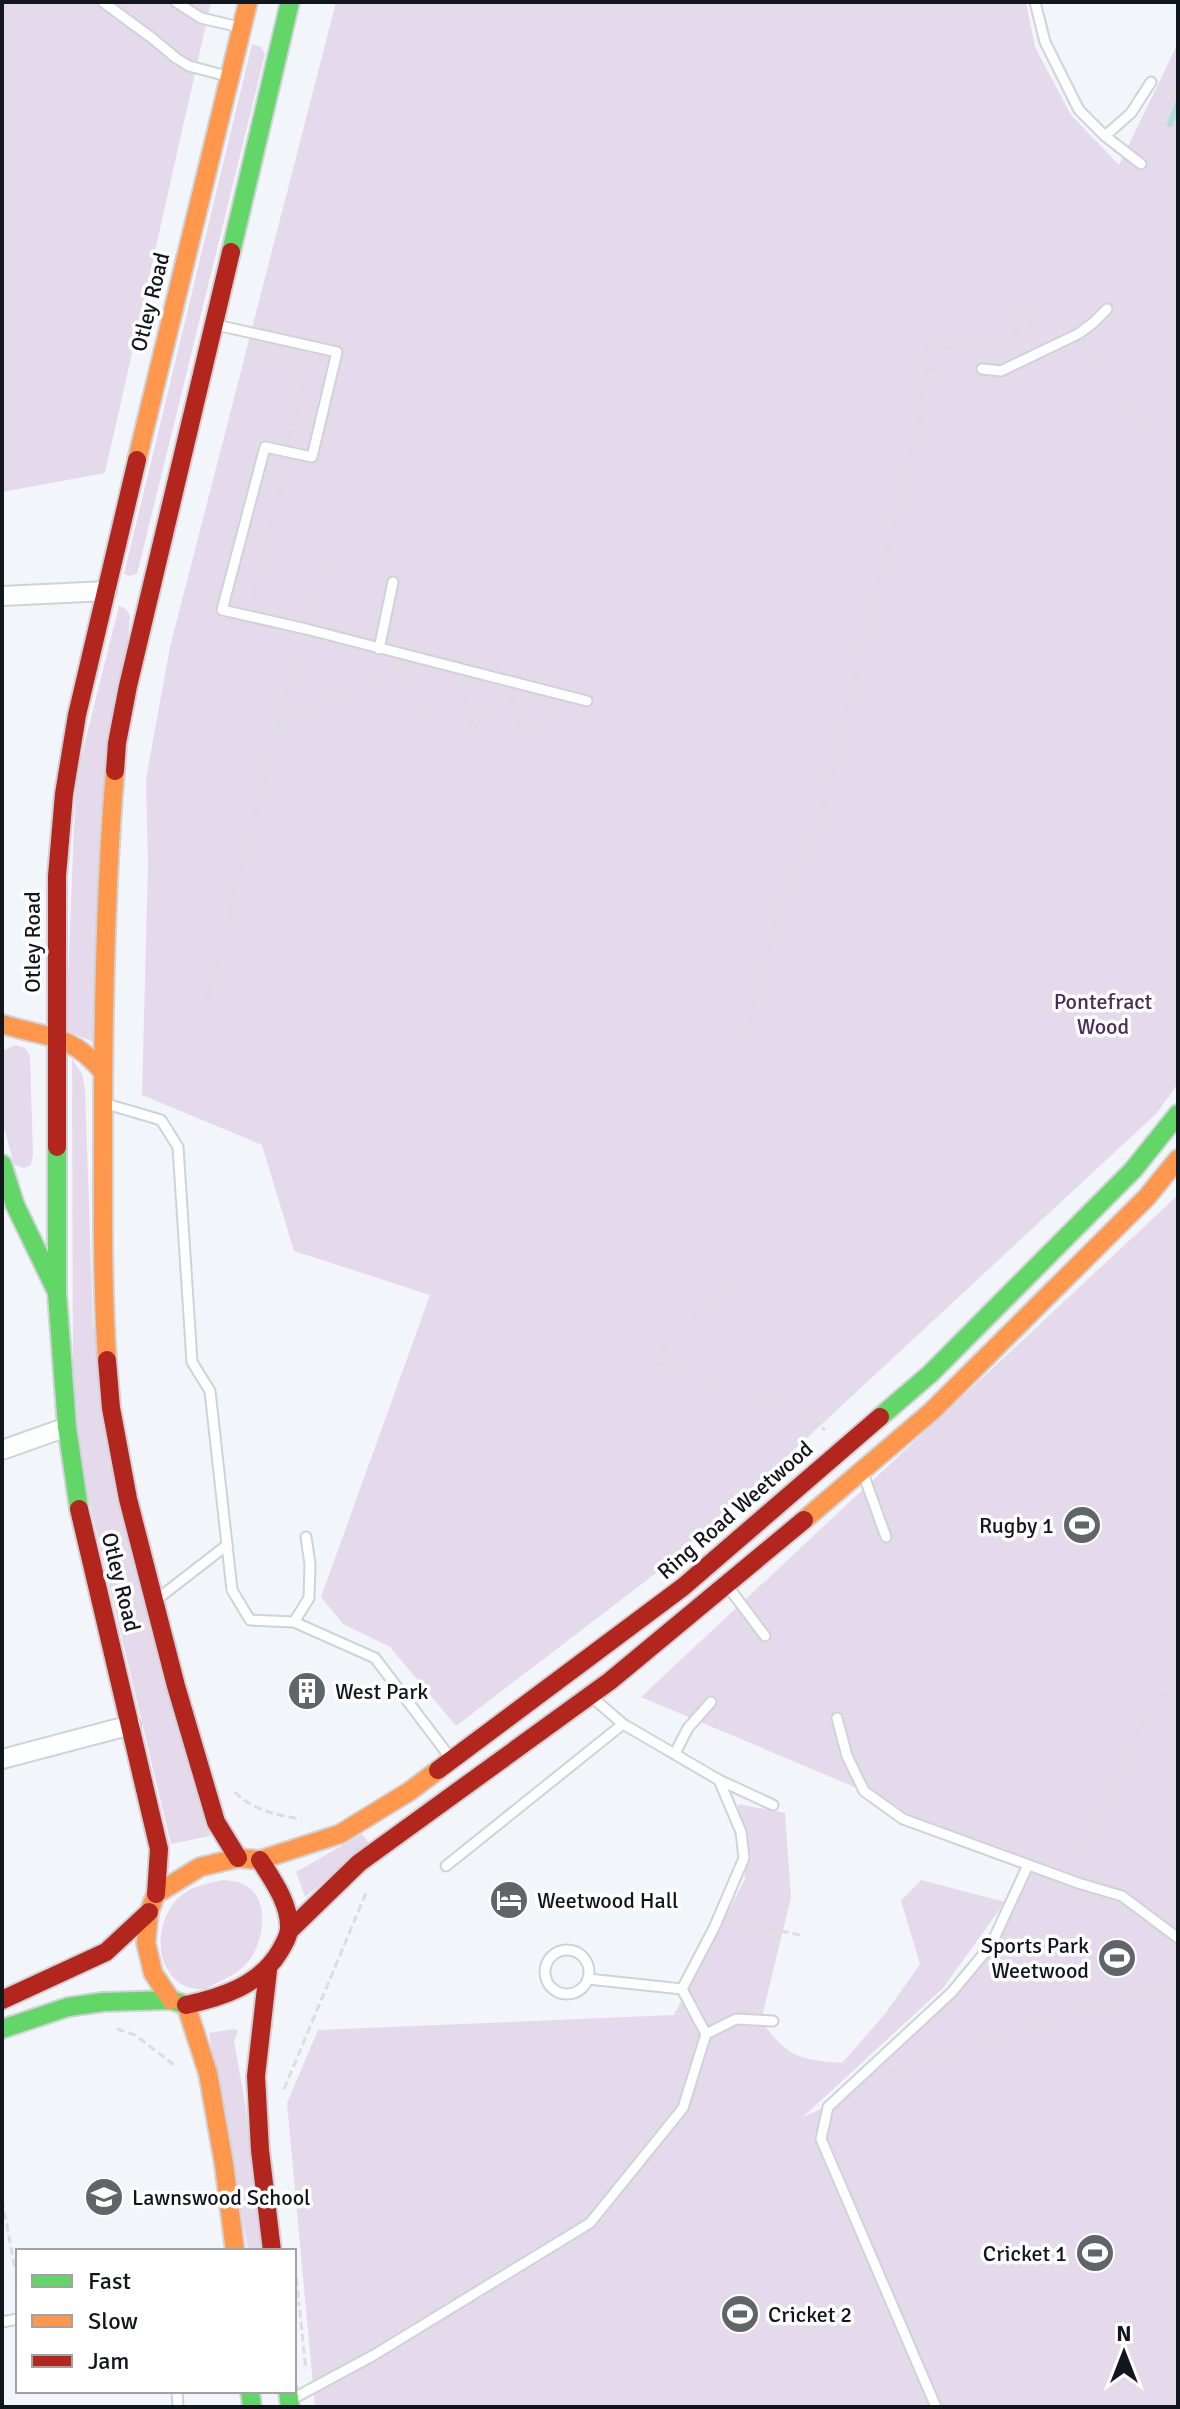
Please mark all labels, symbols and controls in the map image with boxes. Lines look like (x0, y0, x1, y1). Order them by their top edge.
street label: Otley Road (125, 250, 175, 354)
street label: Otley Road (19, 891, 46, 993)
park label: Pontefract Wood (1054, 988, 1153, 1040)
street label: Ring Road Weetwood (652, 1435, 818, 1585)
sports icon: Rugby 1 (1061, 1504, 1103, 1546)
place label: Rugby 1 (979, 1512, 1054, 1539)
street label: Otley Road (96, 1530, 146, 1634)
building icon: West Park (286, 1670, 328, 1712)
place label: West Park (335, 1678, 428, 1705)
hotel icon: Weetwood Hall (488, 1879, 530, 1921)
place label: Weetwood Hall (537, 1887, 678, 1914)
place label: Sports Park Weetwood (981, 1932, 1089, 1984)
sports icon: Sports Park Weetwood (1096, 1937, 1138, 1979)
school or university icon: Lawnswood School (83, 2176, 125, 2218)
place label: Lawnswood School (132, 2184, 311, 2211)
sports icon: Cricket 1 (1074, 2232, 1116, 2274)
place label: Cricket 1 (983, 2240, 1067, 2267)
legend (16, 2249, 296, 2393)
text: Fast (88, 2266, 131, 2296)
sports icon: Cricket 2 (719, 2293, 761, 2335)
place label: Cricket 2 (768, 2301, 852, 2328)
text: Slow (88, 2306, 138, 2336)
north arrow (1084, 2313, 1164, 2393)
text: N (1116, 2320, 1132, 2347)
text: Jam (88, 2346, 129, 2376)

